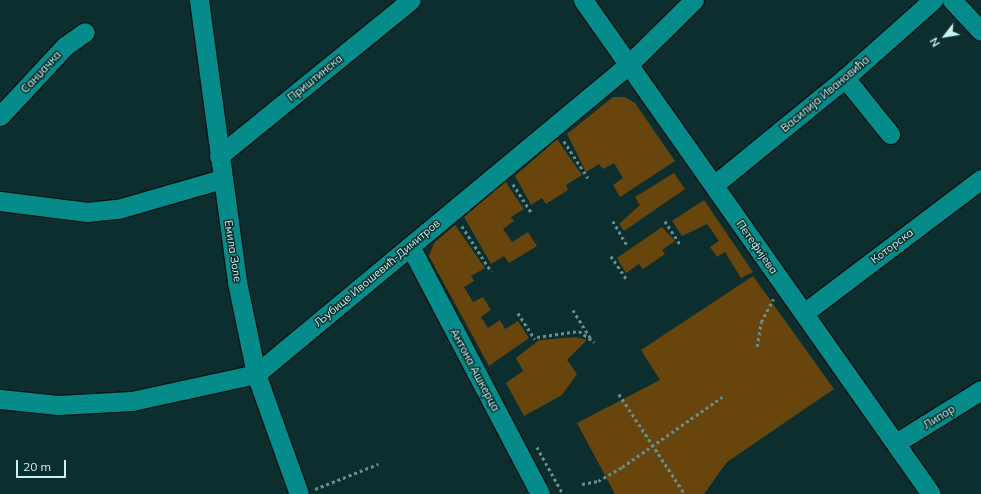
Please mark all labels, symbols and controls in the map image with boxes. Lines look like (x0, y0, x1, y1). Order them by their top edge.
north arrow (925, 16, 965, 56)
text: N (927, 35, 943, 49)
street label: Санџачка (18, 48, 64, 96)
street label: Приштинска (285, 52, 345, 104)
street label: Василија Ивановића (778, 53, 872, 135)
street label: Љубице Ивошевић-Димитров (311, 216, 443, 330)
street label: Петефијева (734, 217, 780, 277)
street label: Емила Золе (222, 219, 244, 283)
street label: Которска (868, 226, 916, 266)
street label: Антона Ашкерца (448, 327, 502, 413)
street label: Липар (921, 402, 957, 432)
scale bar (18, 452, 68, 478)
text: 20 m (23, 459, 51, 474)

